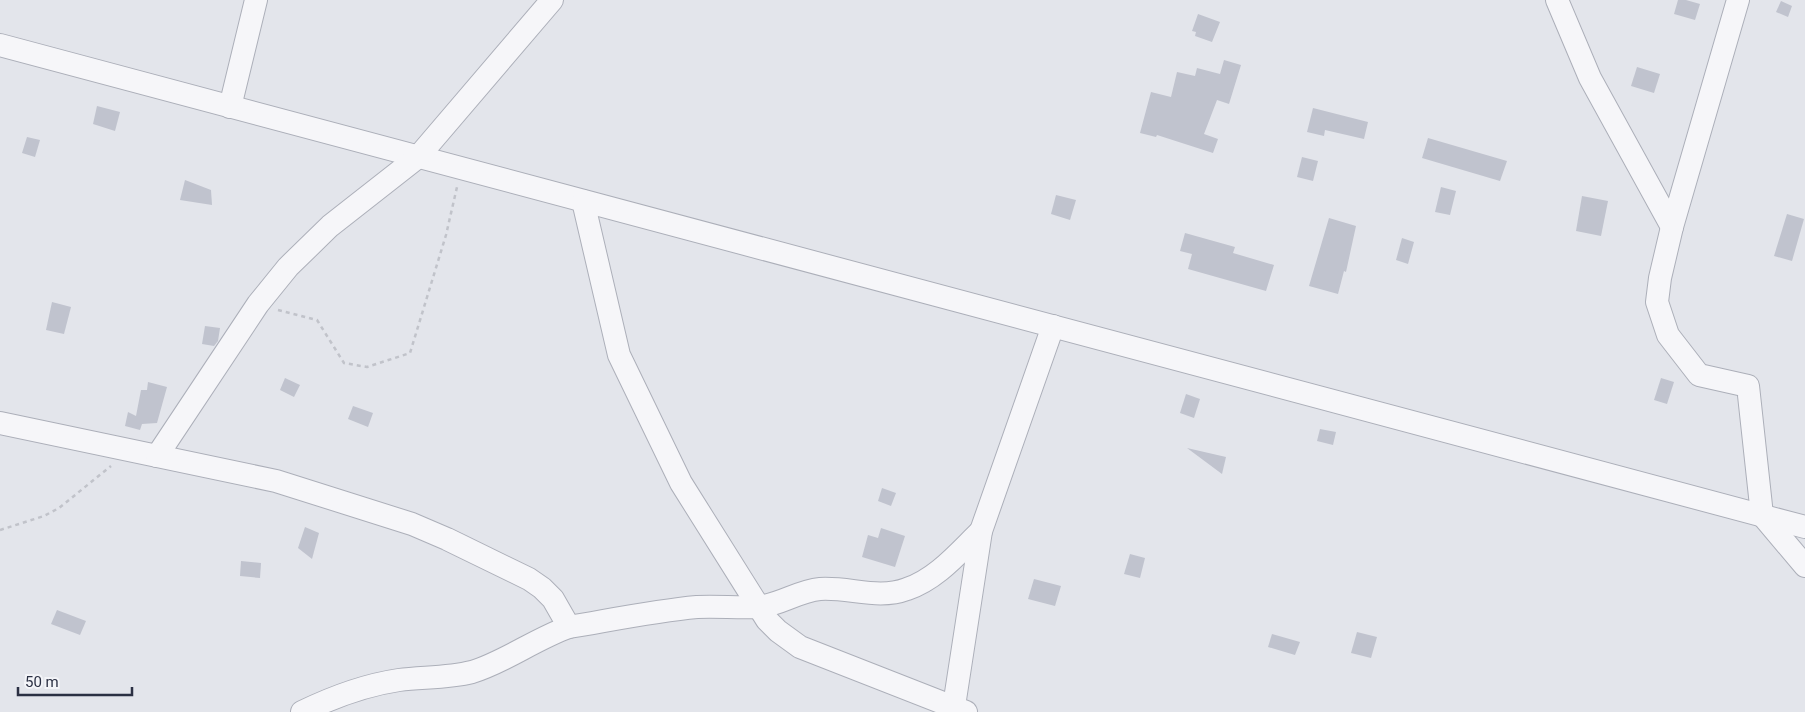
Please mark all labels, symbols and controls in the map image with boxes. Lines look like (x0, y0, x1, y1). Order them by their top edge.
scale bar (18, 664, 131, 696)
text: 50 m (25, 673, 59, 691)

